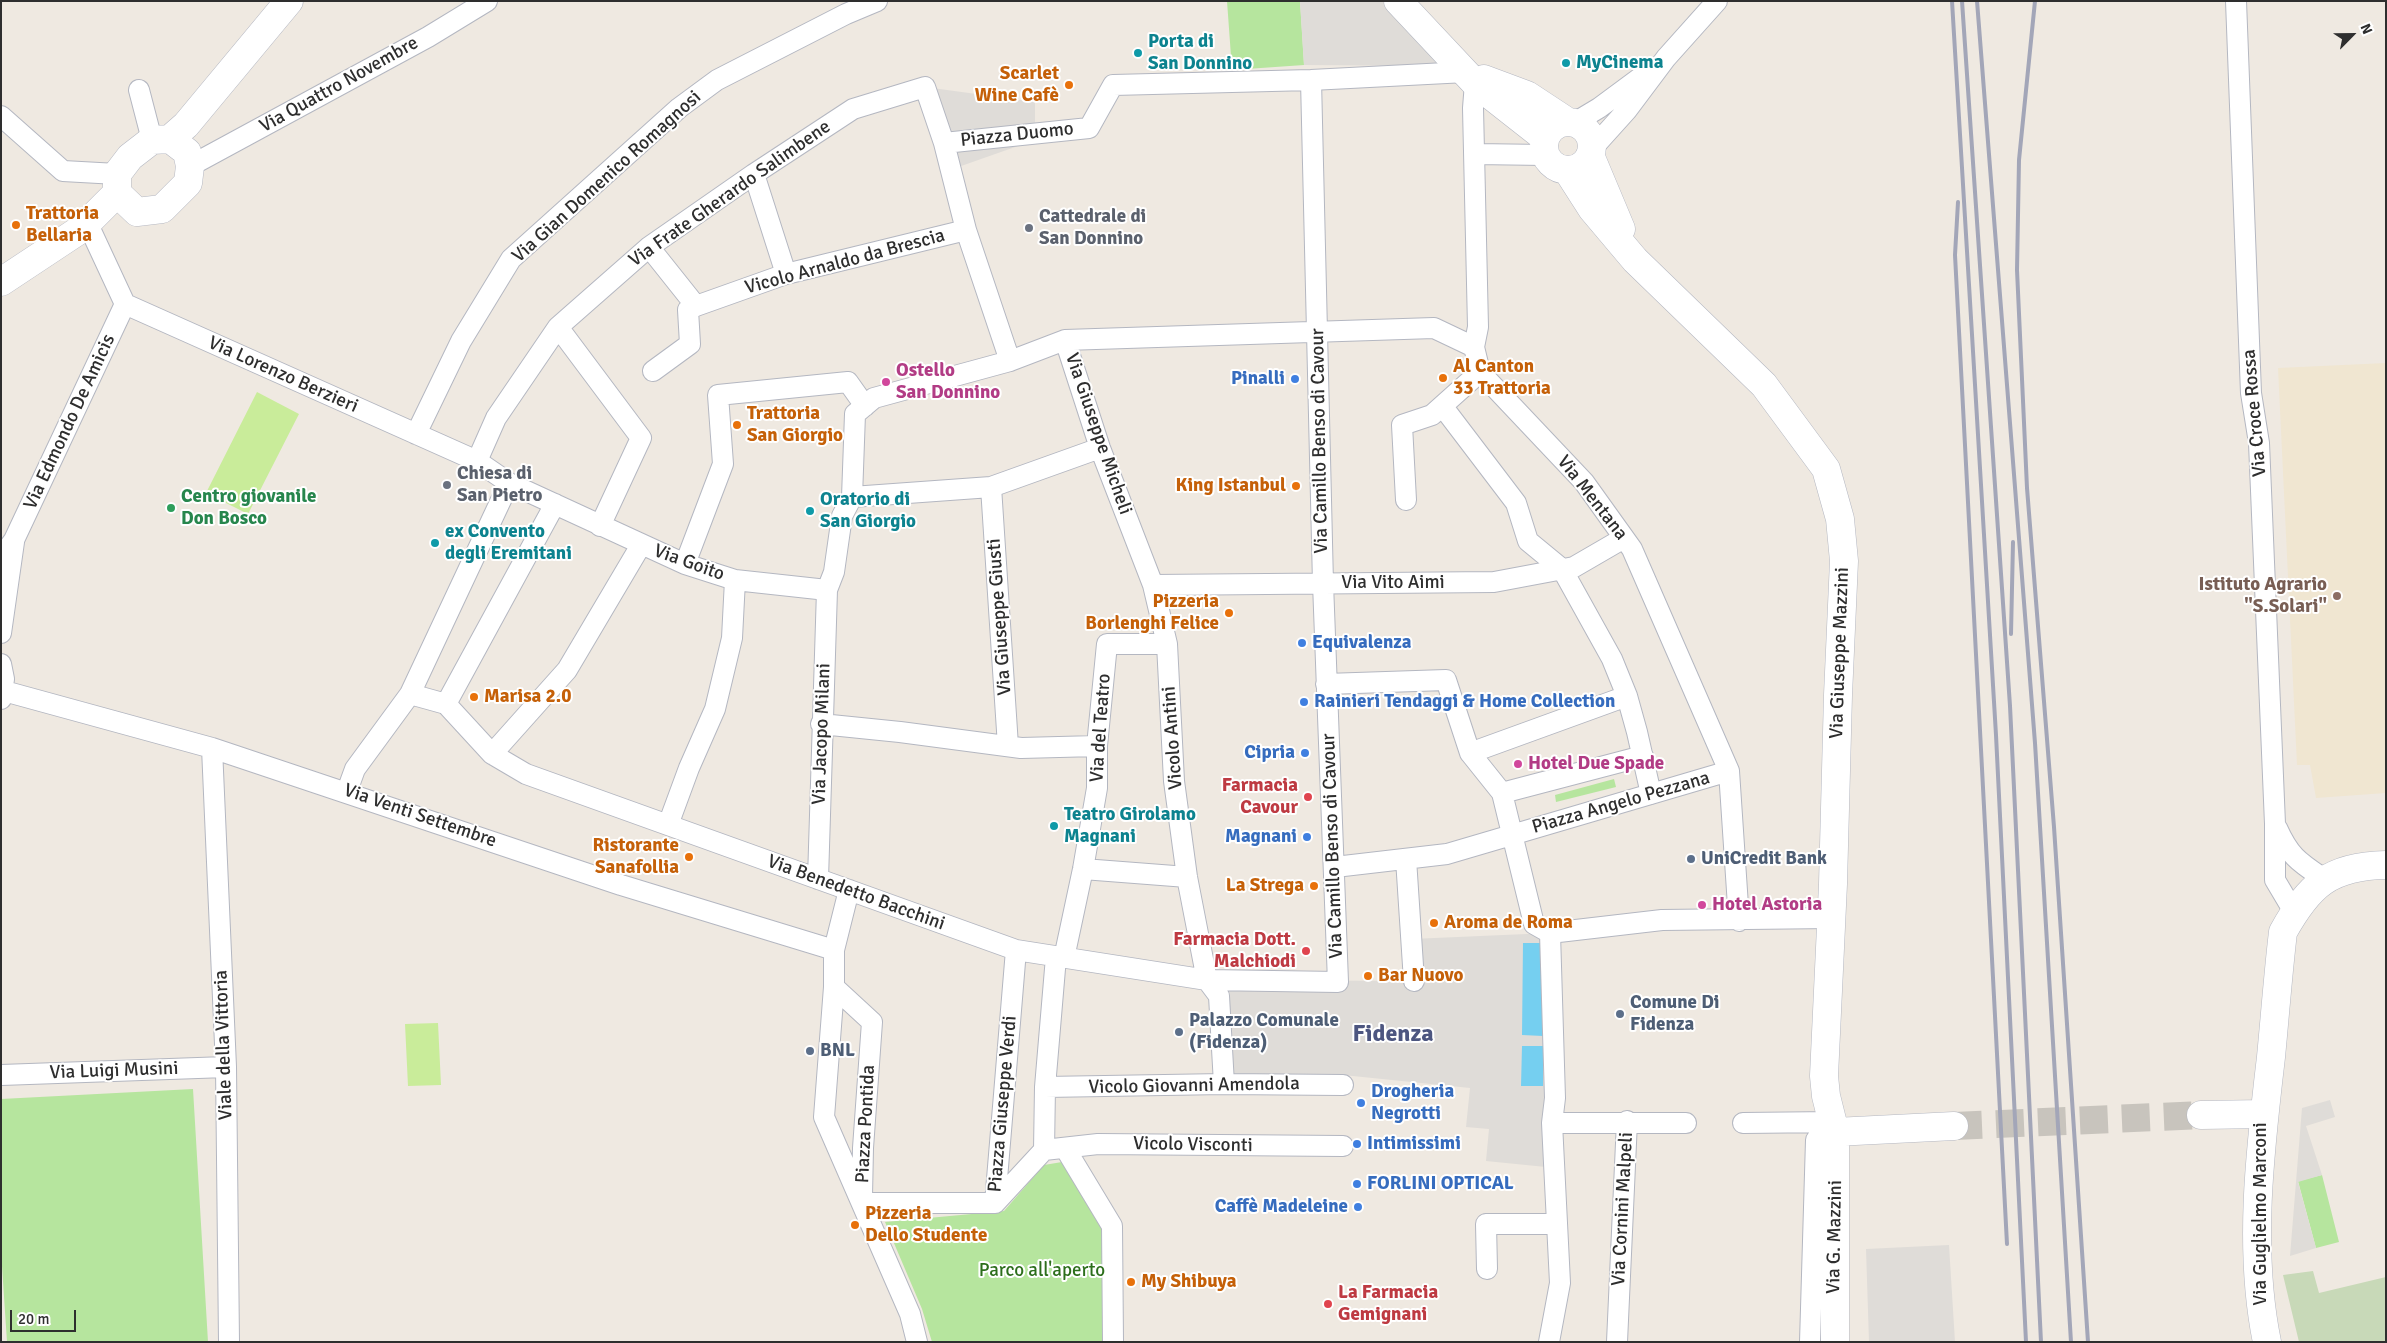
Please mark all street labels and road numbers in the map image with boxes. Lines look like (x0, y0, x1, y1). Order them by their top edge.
street label: Via Quattro Novembre (256, 32, 422, 138)
street label: Via Gian Domenico Romagnosi (508, 86, 706, 268)
street label: Via Frate Gherardo Salimbene (625, 116, 835, 272)
street label: Piazza Duomo (959, 118, 1075, 152)
street label: Vicolo Arnaldo da Brescia (743, 224, 947, 300)
street label: Via Camillo Benso di Cavour (1307, 328, 1333, 554)
street label: Via Edmondo De Amicis (19, 331, 121, 513)
street label: Via Lorenzo Berzieri (204, 332, 362, 418)
street label: Via Croce Rossa (2238, 348, 2272, 478)
street label: Via Giuseppe Micheli (1060, 350, 1136, 518)
street label: Via Mentana (1552, 451, 1632, 545)
street label: Via Giuseppe Giusti (983, 538, 1017, 696)
street label: Via Goito (651, 540, 727, 586)
street label: Via Giuseppe Mazzini (1826, 567, 1854, 739)
street label: Via Vito Aimi (1341, 572, 1445, 594)
street label: Via Jacopo Milani (808, 663, 836, 805)
street label: Via del Teatro (1086, 673, 1116, 783)
street label: Vicolo Antini (1158, 685, 1188, 791)
street label: Via Camillo Benso di Cavour (1318, 733, 1348, 959)
street label: Piazza Angelo Pezzana (1530, 767, 1712, 839)
street label: Via Venti Settembre (341, 779, 499, 853)
street label: Via Benedetto Bacchini (764, 850, 948, 936)
street label: Viale della Vittoria (210, 970, 238, 1120)
street label: Piazza Giuseppe Verdi (984, 1015, 1022, 1193)
street label: Via Luigi Musini (49, 1057, 179, 1085)
street label: Piazza Pontida (852, 1064, 880, 1184)
street label: Vicolo Giovanni Amendola (1088, 1073, 1300, 1099)
street label: Via Guglielmo Marconi (2250, 1122, 2272, 1306)
street label: Via Cornini Malpeli (1608, 1131, 1638, 1287)
street label: Vicolo Visconti (1133, 1133, 1253, 1157)
street label: Via G. Mazzini (1823, 1180, 1847, 1294)

